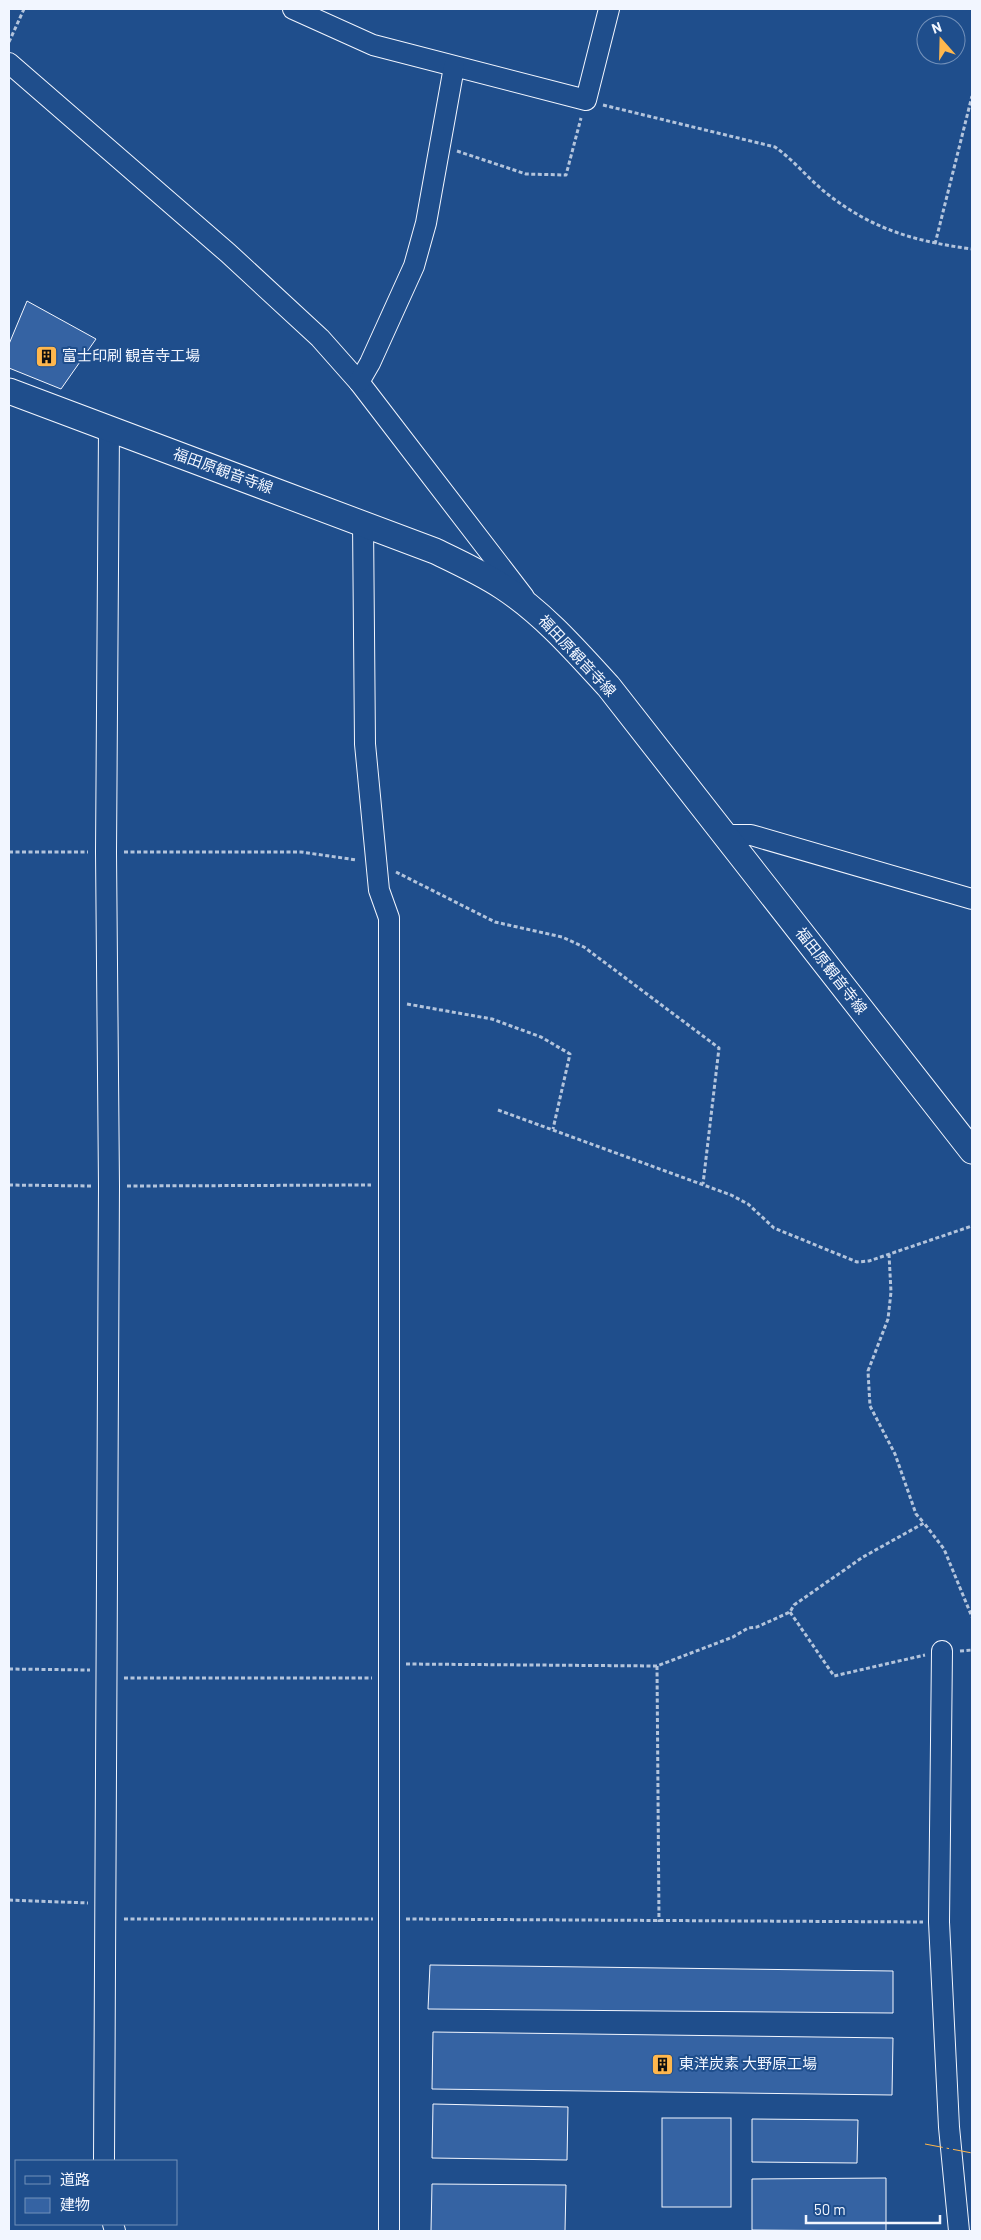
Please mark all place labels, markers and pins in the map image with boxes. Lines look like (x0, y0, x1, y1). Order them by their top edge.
building icon: 富士印刷 観音寺工場 (34, 344, 58, 368)
place label: 富士印刷 観音寺工場 (62, 346, 200, 364)
building icon: 東洋炭素 大野原工場 (651, 2052, 675, 2076)
place label: 東洋炭素 大野原工場 (679, 2054, 817, 2072)

